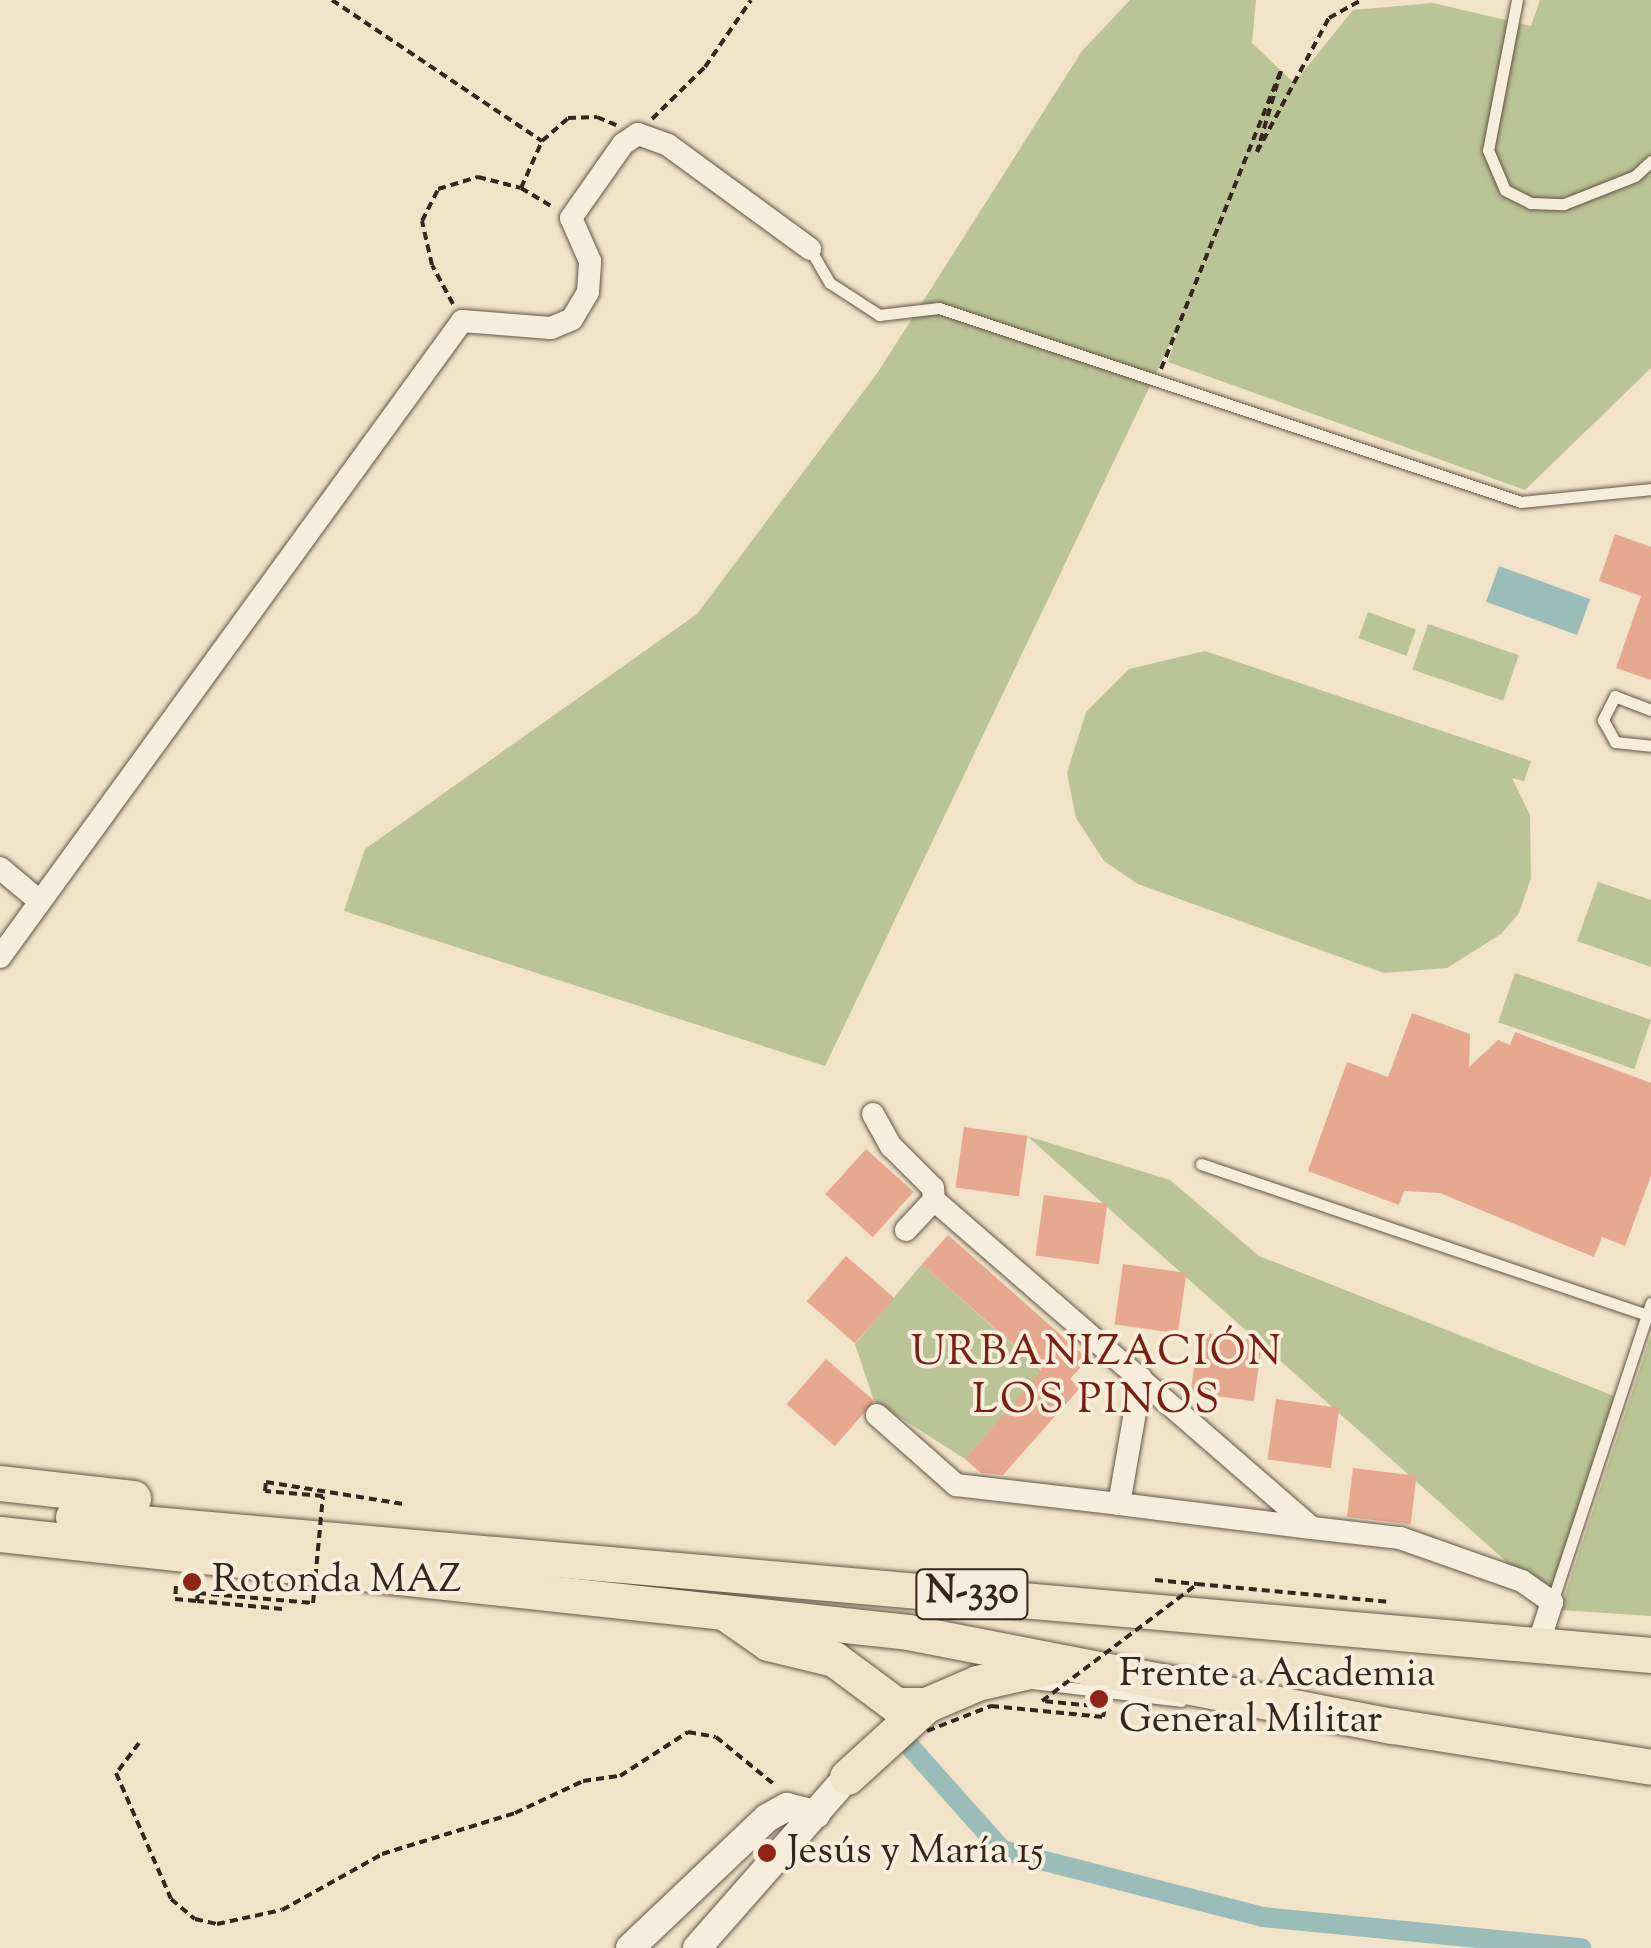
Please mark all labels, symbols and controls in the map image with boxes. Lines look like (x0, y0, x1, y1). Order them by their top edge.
district label: URBANIZACIÓN LOS PINOS (910, 1329, 1284, 1428)
place label: Rotonda MAZ (212, 1558, 461, 1606)
road number: N-330 (914, 1561, 1030, 1627)
marker: Rotonda MAZ (181, 1571, 203, 1593)
place label: Frente a Academia General Militar (1119, 1652, 1435, 1746)
marker: Frente a Academia General Militar (1088, 1688, 1110, 1710)
place label: Jesús y María 15 (787, 1829, 1044, 1877)
marker: Jesús y María 15 (756, 1842, 778, 1864)

